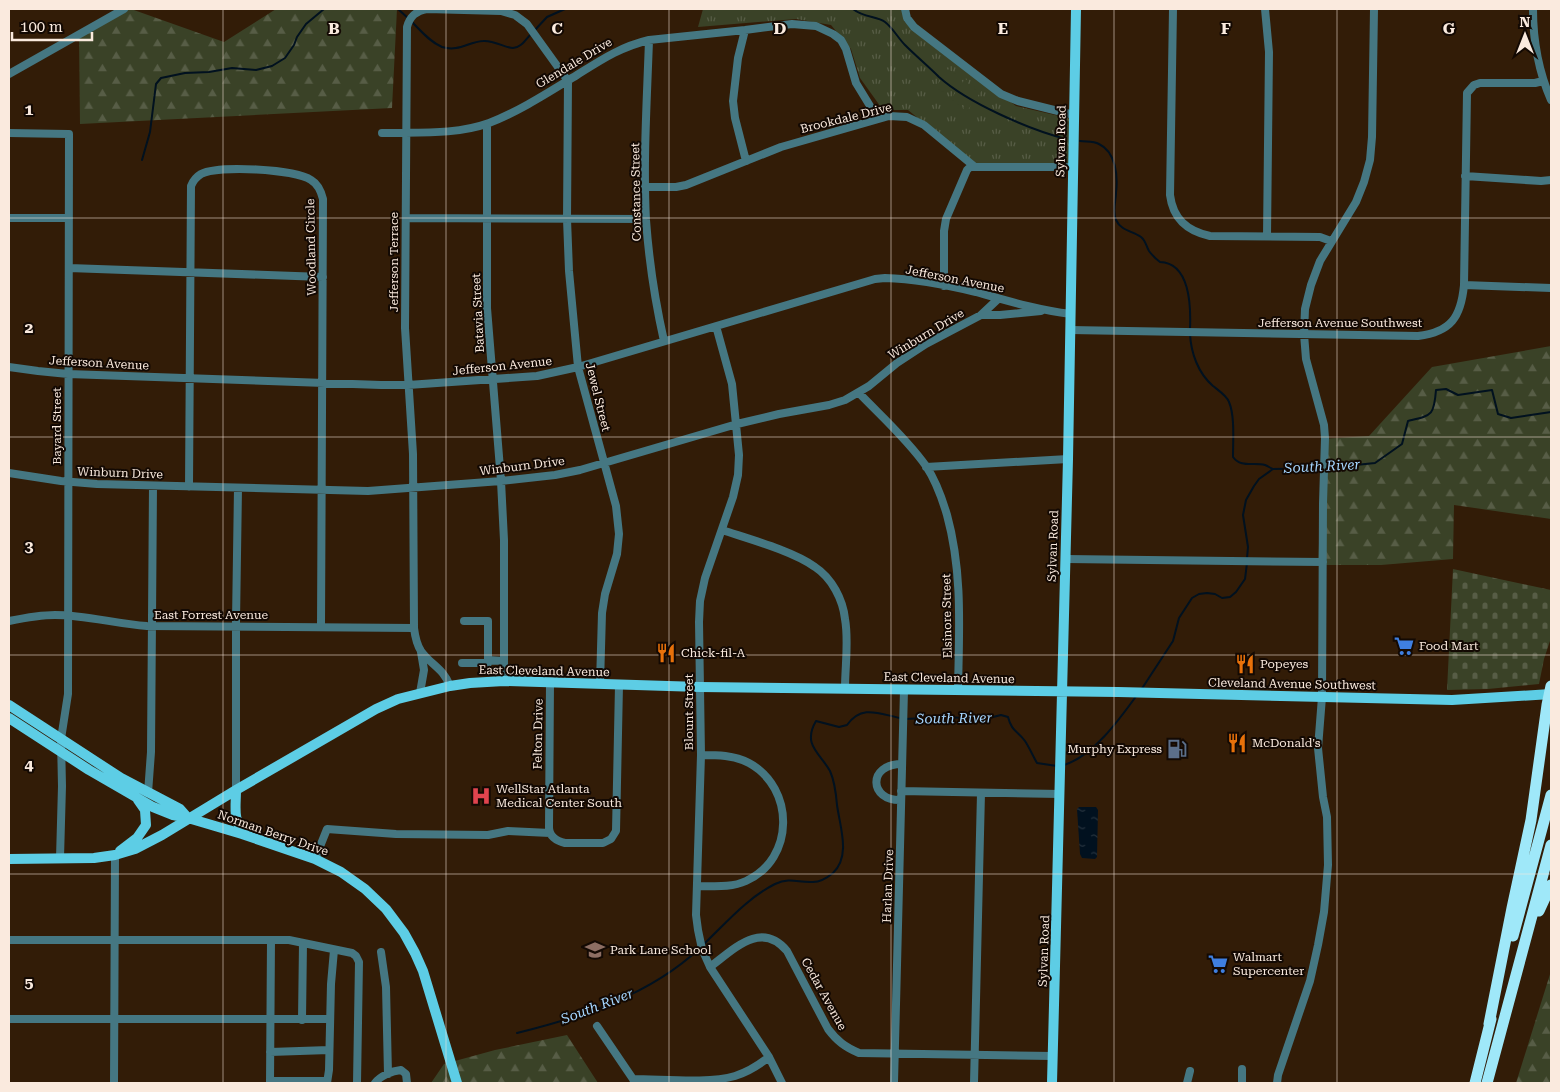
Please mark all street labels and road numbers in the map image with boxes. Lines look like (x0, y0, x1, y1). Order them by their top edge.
street label: Glendale Drive (533, 35, 615, 91)
street label: Brookdale Drive (799, 100, 894, 136)
street label: Sylvan Road (1053, 105, 1069, 177)
street label: Constance Street (628, 142, 644, 242)
street label: Woodland Circle (303, 198, 319, 296)
street label: Jefferson Terrace (387, 211, 401, 312)
street label: Jefferson Avenue (905, 263, 1006, 296)
street label: Batavia Street (469, 272, 487, 353)
street label: Winburn Drive (886, 306, 967, 362)
street label: Jefferson Avenue Southwest (1258, 316, 1423, 330)
street label: Jefferson Avenue (49, 353, 150, 373)
street label: Jefferson Avenue (451, 354, 553, 378)
street label: Jewel Street (583, 361, 613, 433)
street label: Bayard Street (50, 387, 64, 465)
street label: Winburn Drive (479, 454, 566, 478)
street label: Winburn Drive (77, 465, 164, 482)
street label: Sylvan Road (1045, 510, 1061, 582)
street label: Elsinore Street (939, 573, 955, 659)
street label: East Forrest Avenue (154, 608, 268, 622)
street label: East Cleveland Avenue (478, 663, 610, 679)
street label: East Cleveland Avenue (883, 670, 1015, 686)
street label: Blount Street (682, 673, 696, 750)
street label: Cleveland Avenue Southwest (1208, 676, 1377, 692)
street label: Felton Drive (530, 698, 546, 769)
street label: Norman Berry Drive (216, 807, 331, 859)
street label: Harlan Drive (880, 849, 896, 923)
street label: Sylvan Road (1036, 915, 1052, 987)
street label: Cedar Avenue (798, 955, 850, 1033)

